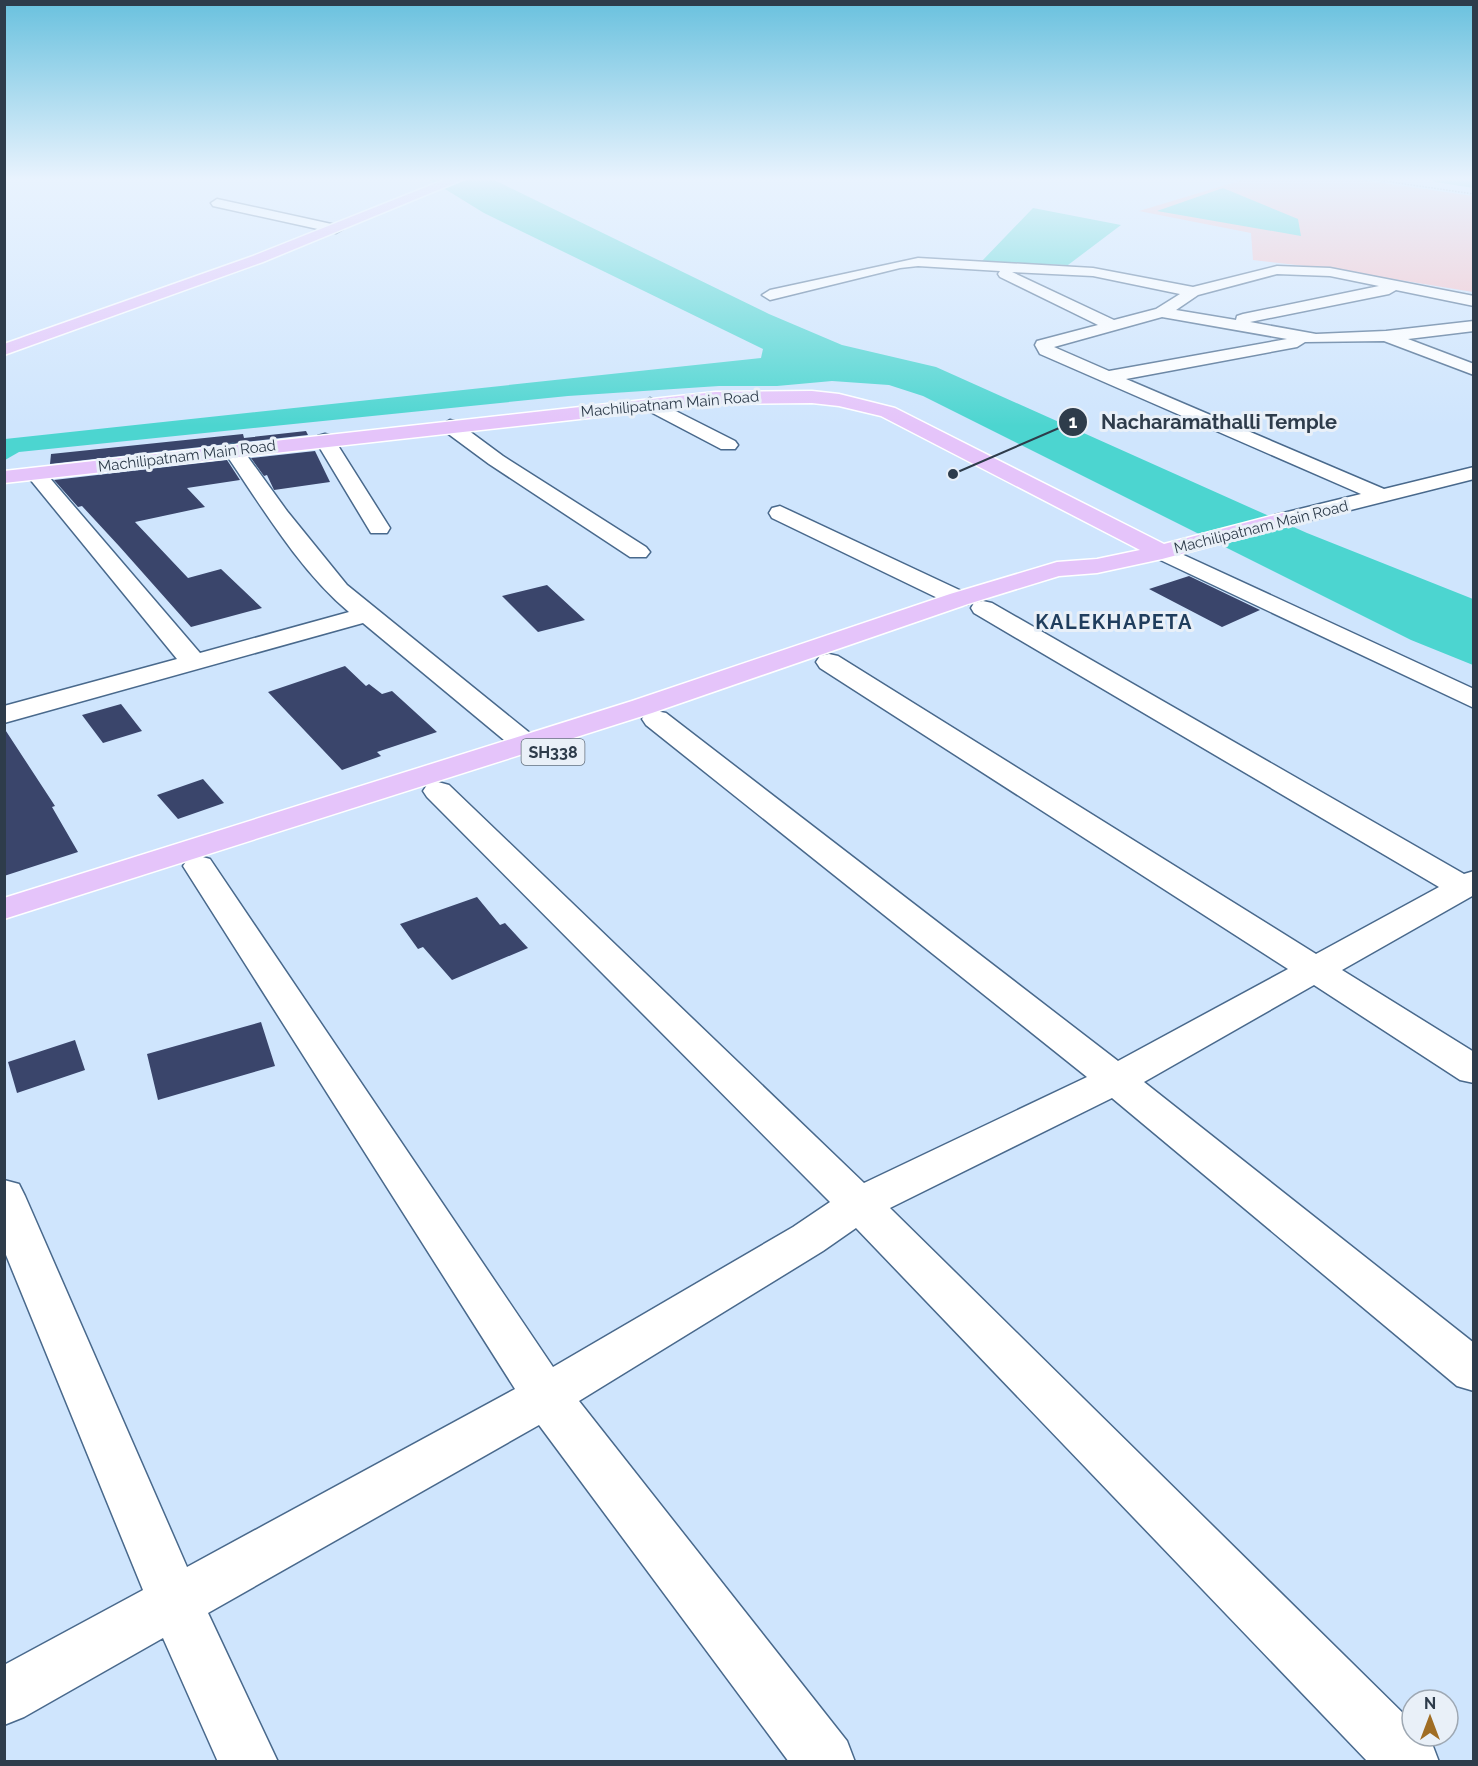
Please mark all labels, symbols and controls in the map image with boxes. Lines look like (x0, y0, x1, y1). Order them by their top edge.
street label: Machilipatnam Main Road (580, 387, 760, 421)
callout: Nacharamathalli Temple (1058, 403, 1349, 441)
text: Nacharamathalli Temple (1101, 410, 1337, 434)
text: 1 (1069, 411, 1078, 432)
street label: Machilipatnam Main Road (97, 436, 277, 476)
street label: Machilipatnam Main Road (1172, 497, 1350, 557)
district label: KALEKHAPETA (1035, 610, 1193, 634)
road number: SH338 (522, 739, 584, 765)
north arrow (1400, 1688, 1460, 1748)
text: N (1424, 1694, 1436, 1713)

